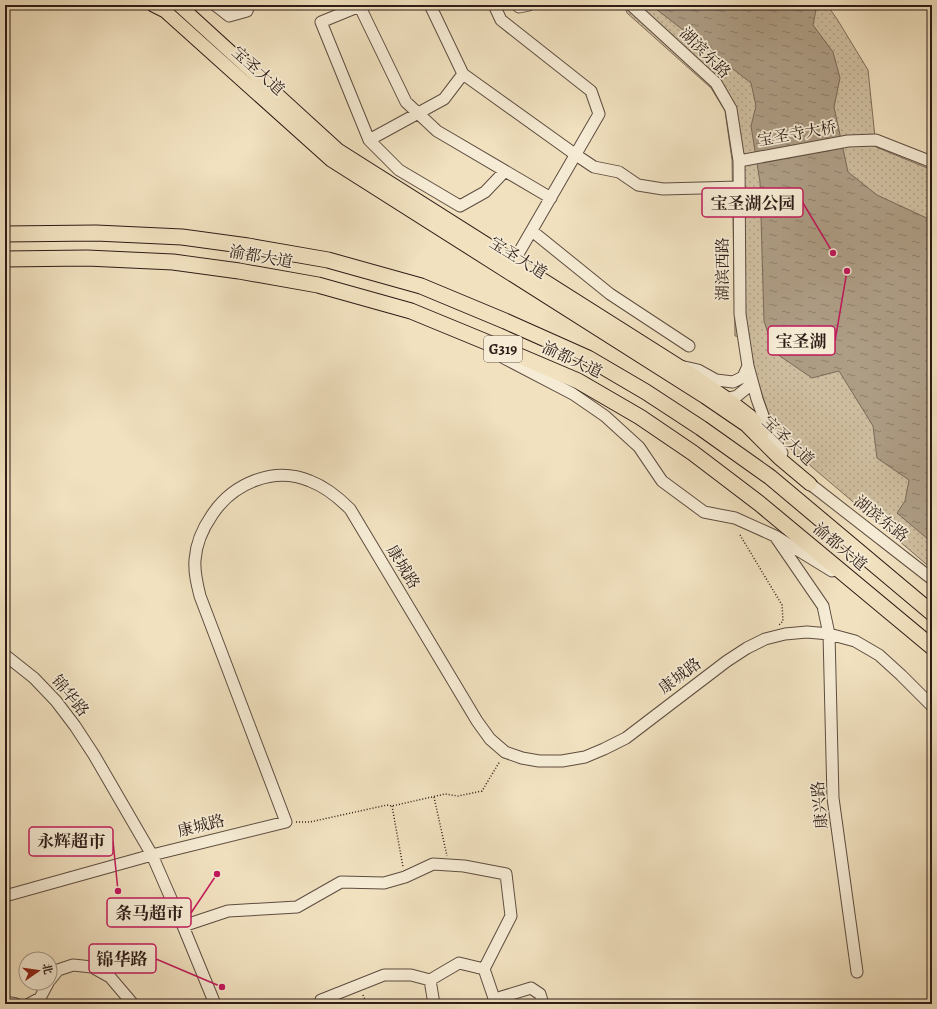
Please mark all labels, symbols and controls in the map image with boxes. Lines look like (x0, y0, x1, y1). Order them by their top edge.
street label: 湖滨东路 (675, 23, 735, 83)
street label: 宝圣大道 (227, 41, 289, 101)
street label: 宝圣寺大桥 (756, 116, 838, 152)
callout: 宝圣湖公园 (702, 188, 803, 217)
text: 宝圣湖公园 (711, 192, 796, 215)
street label: 宝圣大道 (485, 232, 551, 284)
street label: 湖滨西路 (712, 237, 734, 301)
street label: 渝都大道 (228, 241, 294, 273)
callout: 宝圣湖 (768, 326, 835, 355)
text: 宝圣湖 (776, 330, 827, 353)
road number: G319 (484, 336, 522, 362)
street label: 渝都大道 (538, 337, 606, 383)
street label: 宝圣大道 (757, 411, 819, 471)
street label: 湖滨东路 (849, 491, 913, 547)
street label: 渝都大道 (808, 518, 872, 576)
street label: 康城路 (381, 541, 425, 593)
street label: 康城路 (654, 653, 706, 699)
street label: 锦华路 (46, 671, 94, 721)
street label: 康兴路 (807, 780, 833, 830)
street label: 康城路 (175, 810, 227, 842)
callout: 永辉超市 (29, 827, 113, 856)
text: 永辉超市 (37, 830, 105, 853)
callout: 条马超市 (107, 898, 191, 927)
text: 条马超市 (115, 902, 183, 925)
callout: 锦华路 (89, 944, 156, 973)
text: 锦华路 (97, 948, 148, 971)
north arrow (18, 951, 58, 991)
text: 北 (39, 962, 56, 976)

